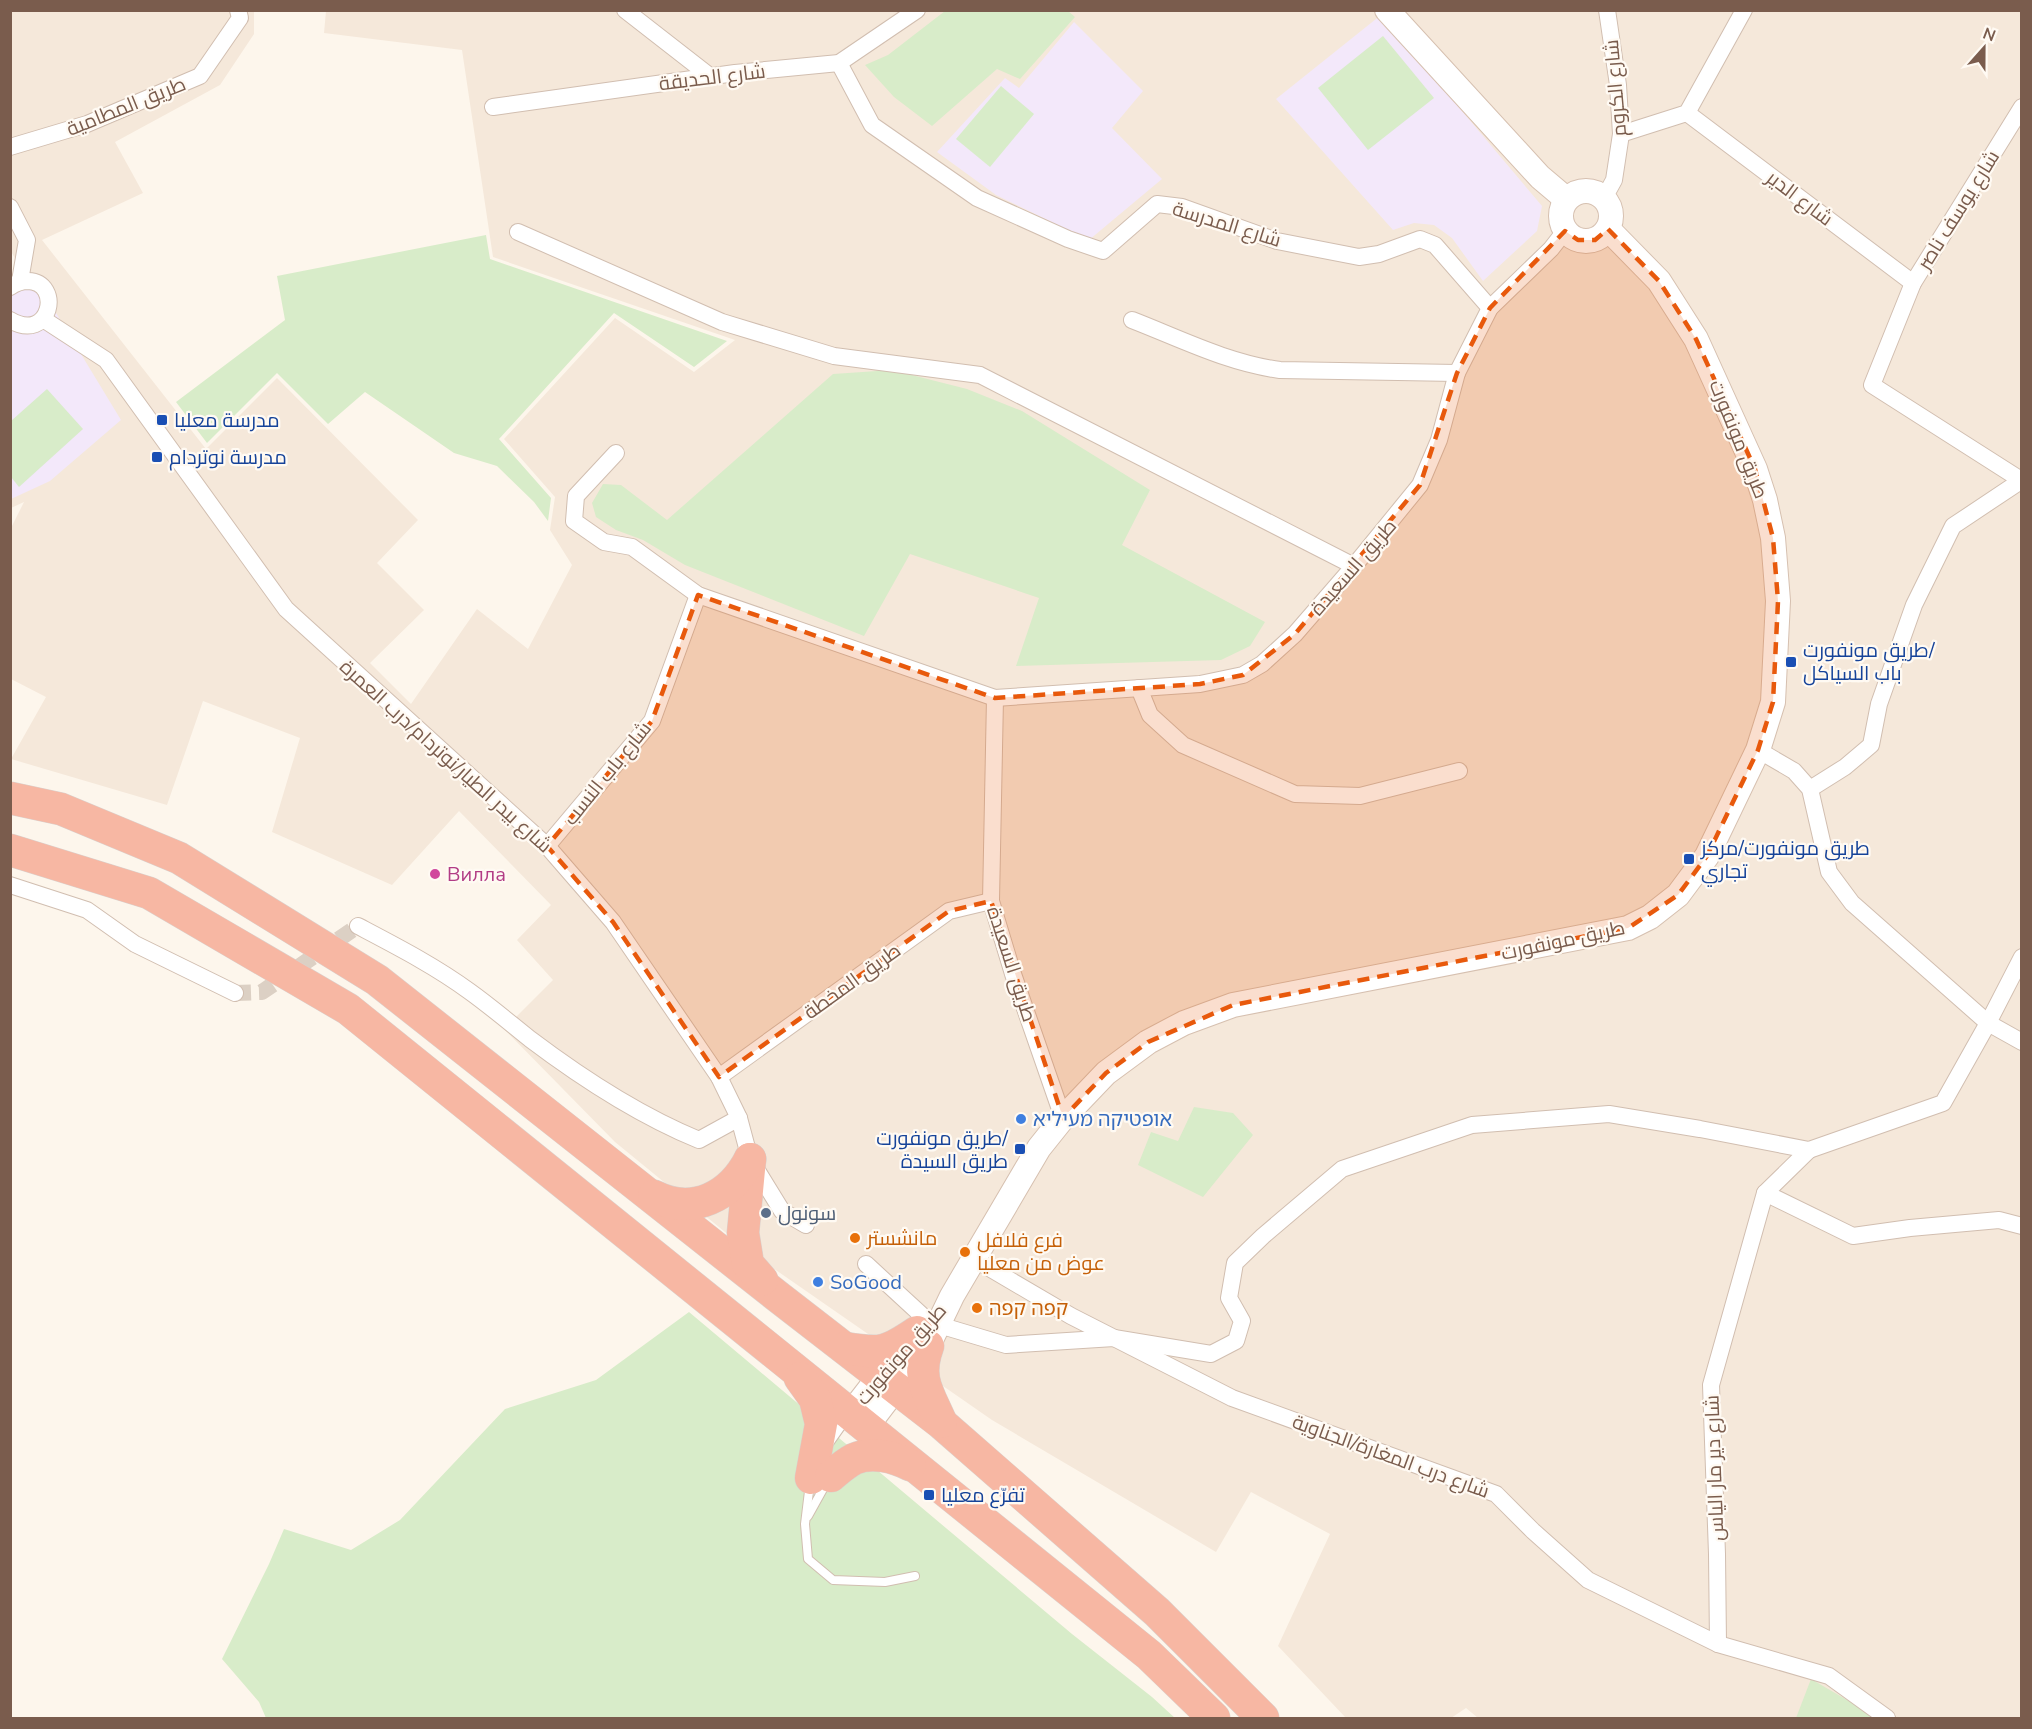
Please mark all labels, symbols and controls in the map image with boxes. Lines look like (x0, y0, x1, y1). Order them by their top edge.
north arrow (1954, 18, 2014, 78)
text: N (1979, 23, 1999, 47)
street label: شارع الكروم (1598, 38, 1633, 138)
street label: شارع الحديقة (657, 58, 767, 97)
street label: طريق المطامية (63, 70, 190, 143)
street label: شارع يوسف ناصر (1910, 145, 2006, 276)
street label: شارع الدير (1760, 164, 1838, 232)
street label: شارع المدرسة (1169, 195, 1285, 254)
street label: طريق مونفورت (1702, 376, 1775, 503)
place label: مدرسة معليا (174, 407, 280, 434)
marker: مدرسة معليا (155, 413, 169, 427)
place label: مدرسة نوتردام (169, 444, 287, 471)
marker: مدرسة نوتردام (150, 450, 164, 464)
street label: طريق السعيدة (1304, 513, 1403, 621)
place label: طريق مونفورت/ باب السياكل (1803, 637, 1936, 687)
street label: شارع بيدر الطيار/نوتردام/درب العمرة (334, 654, 558, 859)
marker: طريق مونفورت/ باب السياكل (1784, 655, 1798, 669)
street label: شارع باب النسب (557, 716, 658, 831)
place label: طريق مونفورت/مركز تجاري (1700, 835, 1870, 887)
marker: طريق مونفورت/مركز تجاري (1682, 852, 1696, 866)
place label: Вилла (447, 861, 506, 888)
marker: Вилла (428, 867, 442, 881)
street label: طريق السعيدة (980, 903, 1043, 1025)
street label: طريق مونفورت (1499, 914, 1628, 967)
street label: طريق المخطة (798, 937, 906, 1026)
place label: אופטיקה מעיליא (1033, 1106, 1172, 1133)
marker: אופטיקה מעיליא (1014, 1112, 1028, 1126)
place label: طريق مونفورت/ طريق السيدة (876, 1125, 1009, 1175)
marker: طريق مونفورت/ طريق السيدة (1013, 1142, 1027, 1156)
place label: سونول (778, 1200, 836, 1227)
marker: سونول (759, 1206, 773, 1220)
place label: مانشستر (866, 1225, 937, 1252)
place label: فرع فلافل عوض من معليا (977, 1227, 1105, 1277)
marker: مانشستر (848, 1231, 862, 1245)
marker: فرع فلافل عوض من معليا (958, 1245, 972, 1259)
place label: SoGood (830, 1269, 902, 1296)
marker: SoGood (811, 1275, 825, 1289)
place label: קפה קפה (989, 1295, 1068, 1322)
street label: طريق مونفورت (850, 1298, 953, 1411)
marker: קפה קפה (970, 1301, 984, 1315)
street label: شارع دير مار الياس (1698, 1395, 1731, 1541)
street label: شارع درب المغارة/الجناوية (1289, 1408, 1493, 1505)
place label: تفرّع معليا (941, 1482, 1025, 1509)
marker: تفرّع معليا (922, 1488, 936, 1502)

